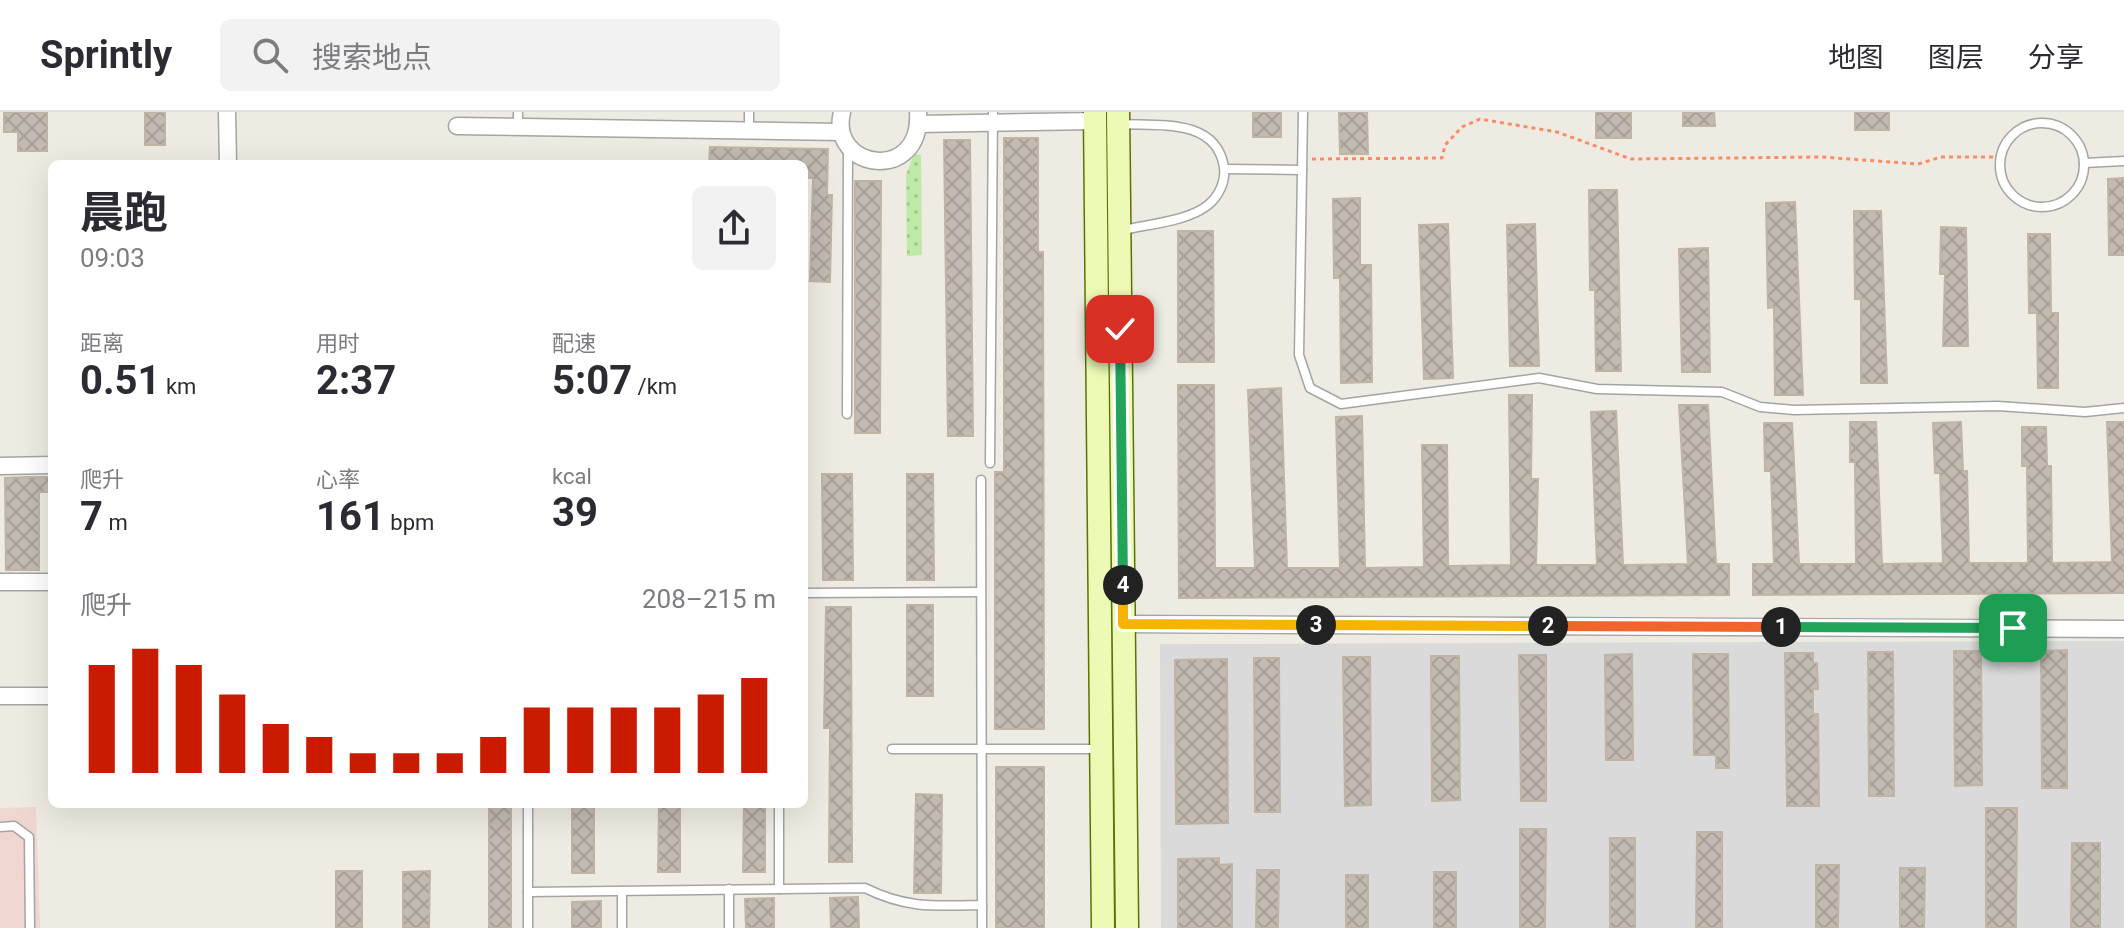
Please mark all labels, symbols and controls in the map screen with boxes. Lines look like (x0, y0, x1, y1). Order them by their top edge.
search box (220, 19, 780, 91)
text: Sprintly (40, 33, 172, 77)
icon: search (248, 33, 292, 77)
text: 搜索地点 (312, 40, 432, 75)
text: 地图 (1828, 41, 1884, 74)
text: 图层 (1928, 41, 1984, 74)
text: 分享 (2028, 41, 2084, 74)
button: share (692, 186, 776, 270)
text: 晨跑 (80, 187, 168, 239)
text: 09:03 (80, 243, 145, 273)
pin (1086, 295, 1154, 363)
icon: check (1098, 307, 1142, 351)
text: 距离 (80, 331, 124, 356)
text: 用时 (316, 331, 360, 356)
text: 配速 (552, 331, 596, 356)
text: 0.51 (80, 357, 160, 404)
text: 2:37 (316, 357, 396, 404)
text: 5:07 (552, 357, 632, 404)
text: km (160, 374, 196, 399)
text: /km (632, 374, 677, 399)
text: kcal (552, 464, 592, 489)
text: 爬升 (80, 467, 124, 492)
text: 心率 (316, 467, 360, 492)
text: 39 (552, 489, 598, 536)
text: 7 (80, 493, 103, 540)
text: 161 (316, 493, 385, 540)
text: m (103, 510, 128, 535)
text: bpm (385, 510, 434, 535)
pin: 4 (1103, 565, 1143, 605)
text: 4 (1117, 572, 1129, 597)
text: 208–215 m (642, 584, 776, 614)
text: 爬升 (80, 590, 132, 620)
pin (1979, 594, 2047, 662)
pin: 3 (1296, 605, 1336, 645)
pin: 2 (1528, 606, 1568, 646)
icon: arrive (1991, 606, 2035, 650)
pin: 1 (1761, 607, 1801, 647)
text: 3 (1310, 612, 1322, 637)
text: 2 (1542, 613, 1554, 638)
text: 1 (1775, 614, 1787, 639)

